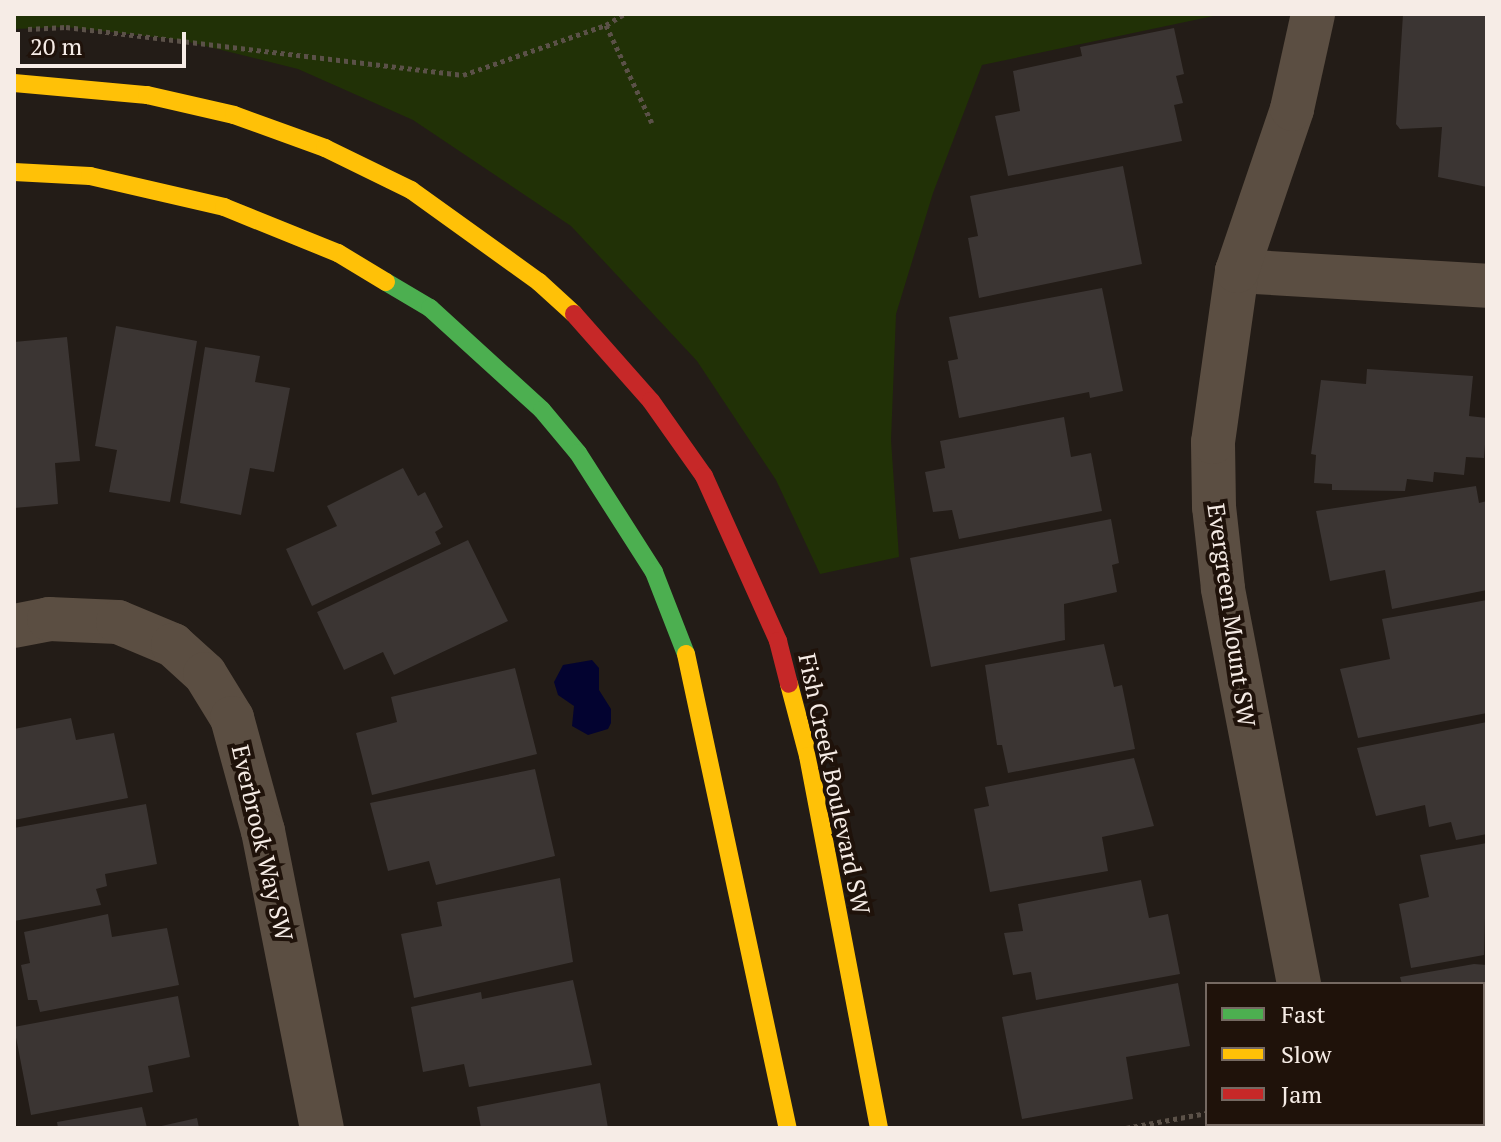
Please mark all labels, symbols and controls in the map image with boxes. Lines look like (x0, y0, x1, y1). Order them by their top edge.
scale bar (20, 16, 190, 66)
text: 20 m (30, 30, 82, 62)
street label: Evergreen Mount SW (1201, 501, 1261, 729)
street label: Fish Creek Boulevard SW (792, 651, 876, 917)
street label: Everbrook Way SW (225, 742, 299, 944)
legend (1205, 982, 1485, 1126)
text: Fast (1281, 998, 1325, 1030)
text: Slow (1281, 1038, 1332, 1070)
text: Jam (1281, 1078, 1322, 1110)

